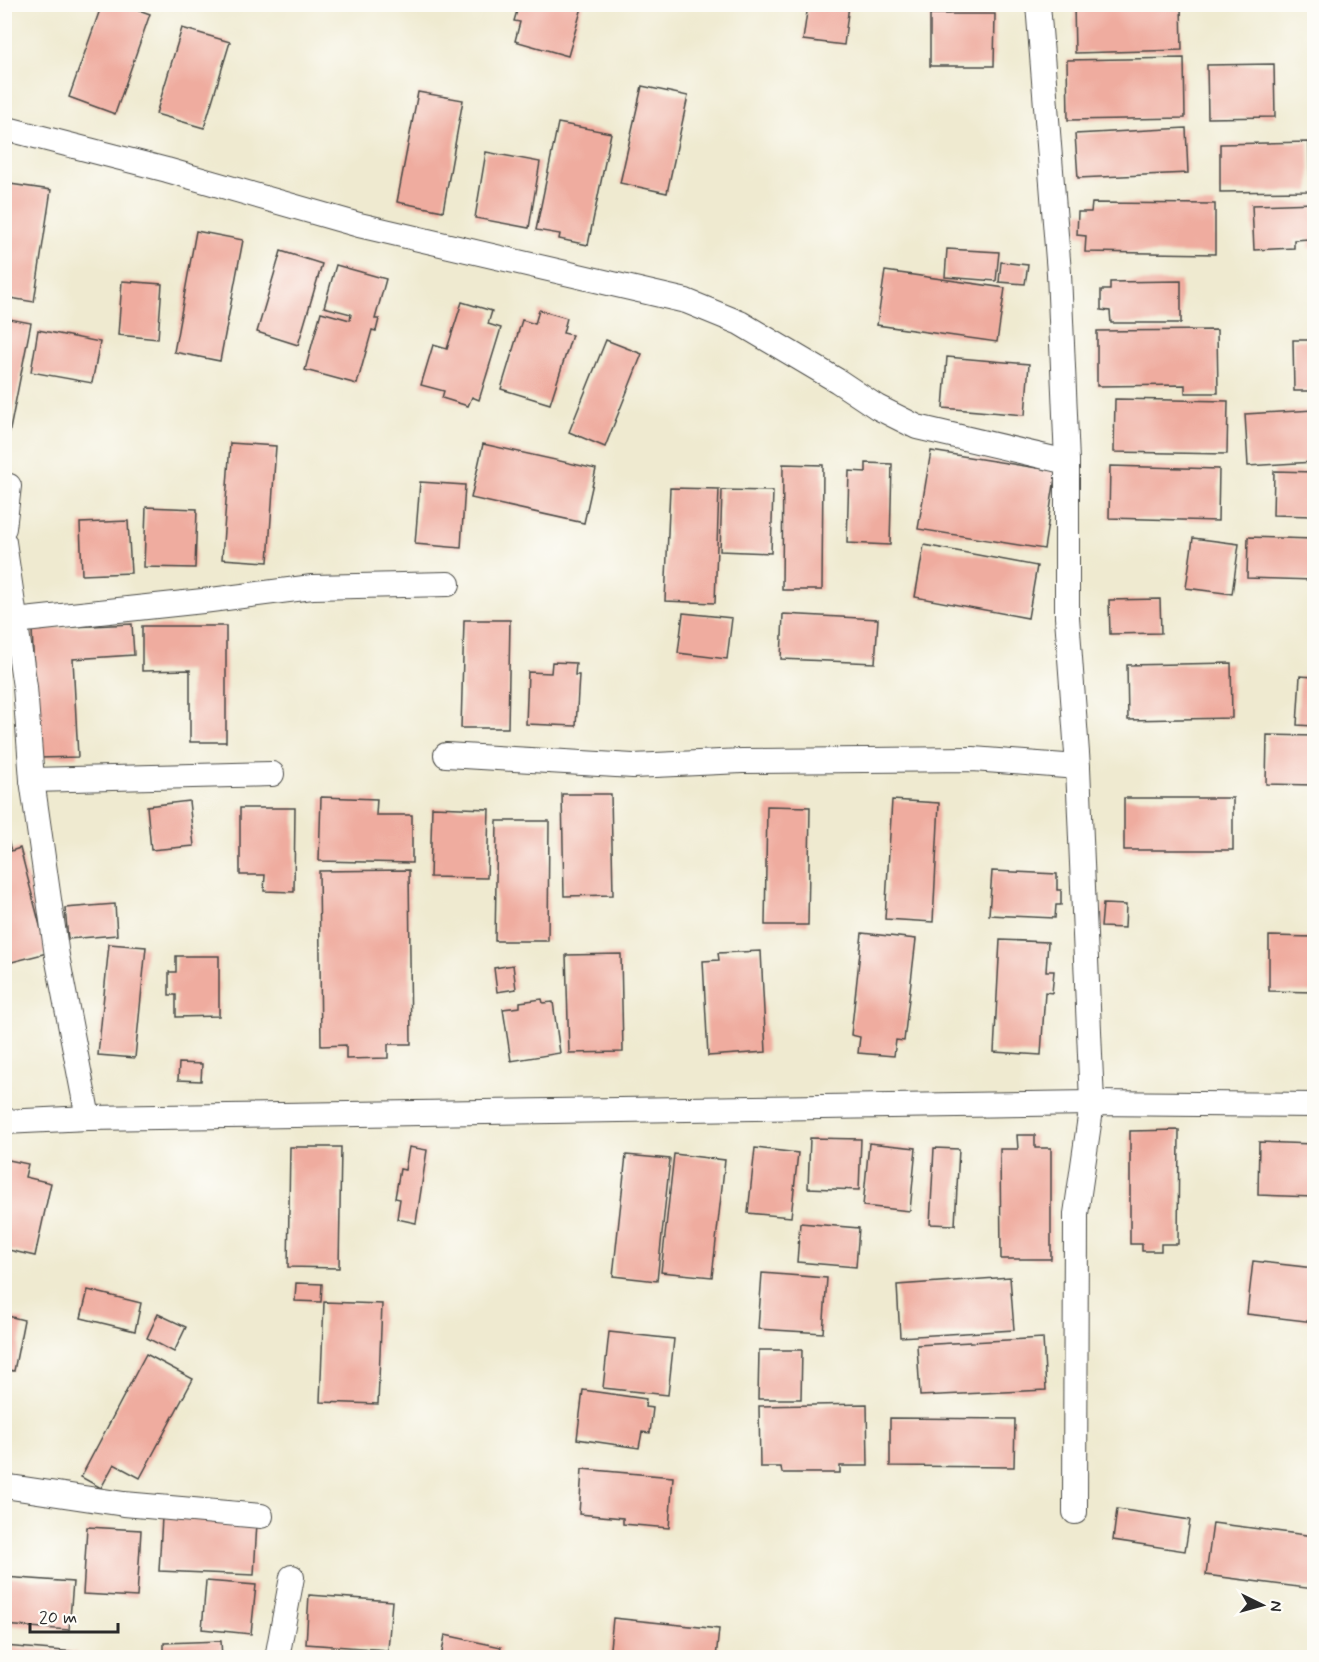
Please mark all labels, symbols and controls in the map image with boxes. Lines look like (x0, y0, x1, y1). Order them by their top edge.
north arrow (1232, 1575, 1292, 1635)
scale bar (30, 1596, 118, 1634)
text: N (1265, 1600, 1286, 1612)
text: 20 m (39, 1606, 77, 1630)

